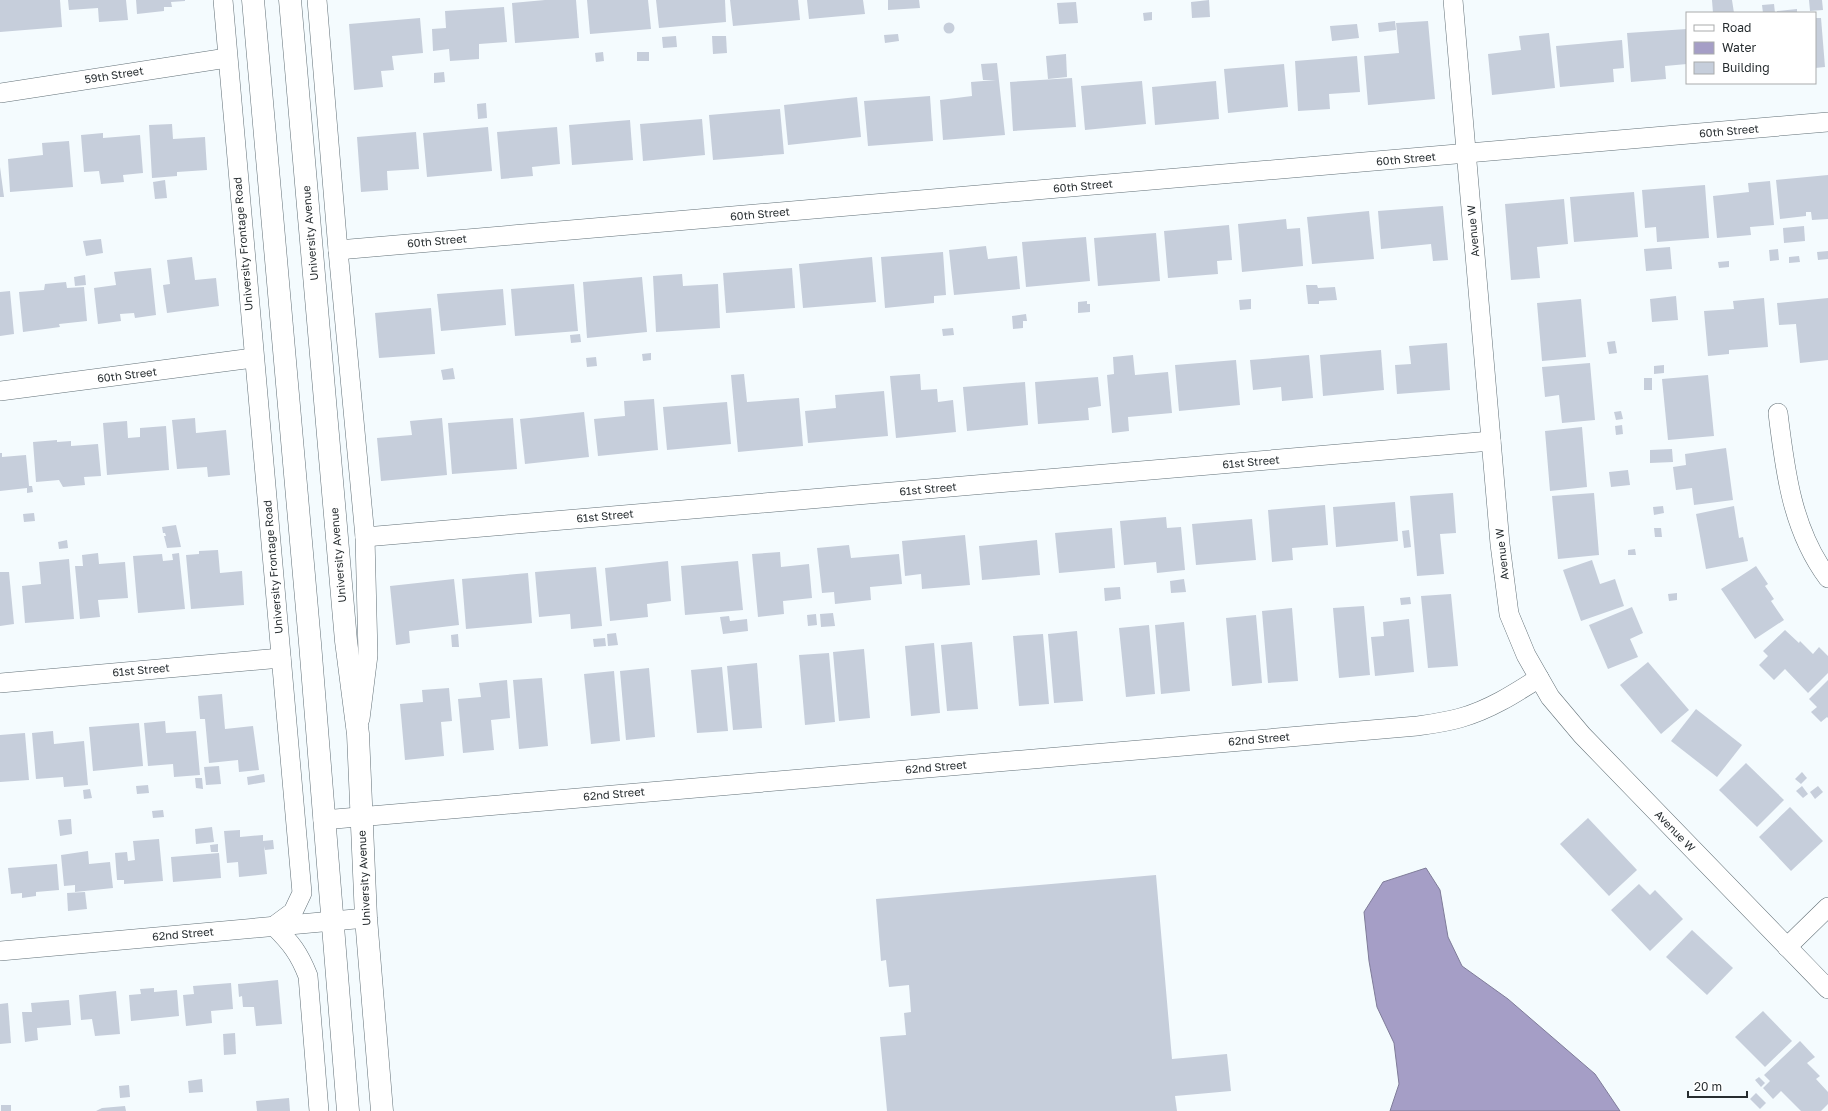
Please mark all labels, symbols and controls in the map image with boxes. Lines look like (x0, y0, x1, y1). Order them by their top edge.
legend (1686, 12, 1816, 84)
text: Road (1722, 20, 1751, 35)
text: Water (1722, 40, 1756, 55)
text: Building (1722, 60, 1770, 75)
street label: 59th Street (84, 63, 144, 86)
street label: 60th Street (1699, 121, 1759, 140)
street label: 60th Street (1376, 149, 1436, 168)
street label: 60th Street (1053, 176, 1113, 195)
street label: University Frontage Road (230, 177, 255, 311)
street label: University Avenue (299, 185, 320, 281)
street label: 60th Street (730, 204, 790, 223)
street label: Avenue W (1464, 204, 1481, 258)
street label: 60th Street (407, 231, 467, 250)
street label: 60th Street (96, 364, 157, 385)
street label: 61st Street (1222, 453, 1280, 470)
street label: 61st Street (899, 480, 957, 497)
street label: University Frontage Road (260, 500, 285, 634)
street label: University Avenue (327, 507, 348, 603)
street label: 61st Street (576, 507, 634, 524)
street label: Avenue W (1492, 527, 1511, 581)
street label: 61st Street (112, 661, 170, 678)
street label: 62nd Street (1228, 729, 1290, 748)
street label: 62nd Street (905, 757, 967, 776)
street label: 62nd Street (583, 784, 645, 803)
street label: Avenue W (1653, 807, 1698, 854)
street label: University Avenue (355, 830, 372, 926)
street label: 62nd Street (152, 924, 214, 943)
scale bar (1688, 1073, 1747, 1099)
text: 20 m (1694, 1079, 1722, 1094)

